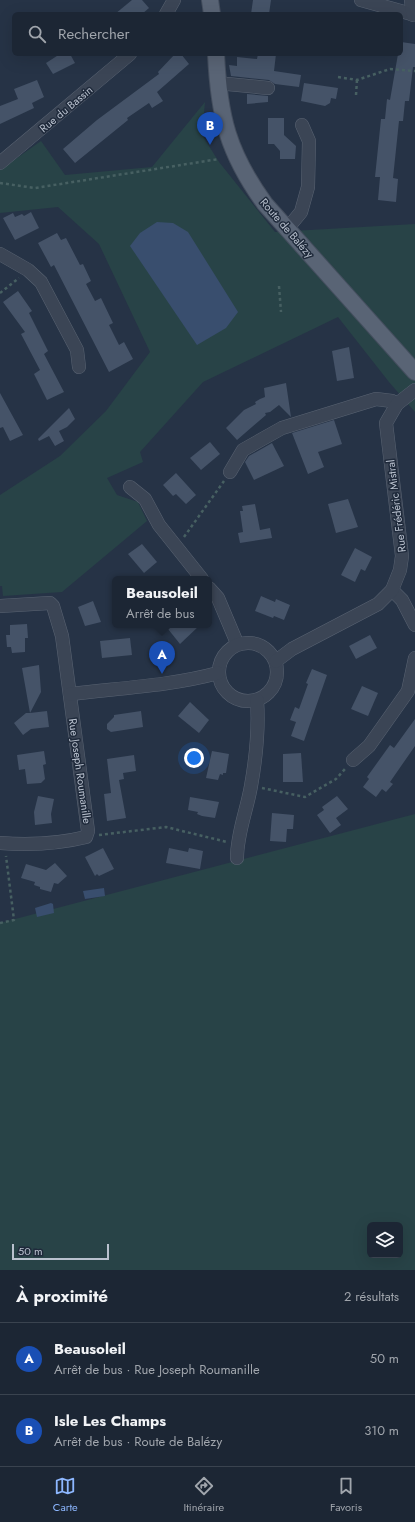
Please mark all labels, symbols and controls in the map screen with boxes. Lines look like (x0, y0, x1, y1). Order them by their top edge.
search box (12, 12, 403, 56)
icon: search (26, 23, 48, 45)
text: Rechercher (58, 23, 130, 45)
street label: Rue du Bassin (36, 82, 96, 136)
pin: B (197, 112, 223, 145)
street label: Route de Balézy (257, 195, 318, 261)
street label: Rue Frédéric Mistral (382, 459, 410, 553)
popup (112, 576, 212, 628)
text: Beausoleil (126, 582, 198, 604)
text: Arrêt de bus (126, 604, 195, 623)
pin: A (149, 641, 175, 674)
street label: Rue Joseph Roumanille (65, 717, 95, 825)
your location (184, 748, 204, 768)
map controls (367, 1222, 403, 1258)
button: layers (367, 1222, 403, 1258)
scale bar (12, 1242, 109, 1261)
text: 50 m (18, 1243, 43, 1259)
text: À proximité (16, 1284, 108, 1308)
text: 2 résultats (344, 1287, 399, 1306)
text: Beausoleil (54, 1338, 126, 1360)
text: A (24, 1349, 34, 1368)
text: 50 m (370, 1349, 399, 1368)
text: Arrêt de bus · Rue Joseph Roumanille (54, 1360, 260, 1379)
text: Isle Les Champs (54, 1410, 166, 1432)
text: B (25, 1421, 33, 1440)
text: 310 m (364, 1421, 399, 1440)
text: Arrêt de bus · Route de Balézy (54, 1432, 222, 1451)
tab: Carte (53, 1475, 78, 1515)
tab: Itinéraire (183, 1475, 224, 1515)
tab: Favoris (330, 1475, 362, 1515)

